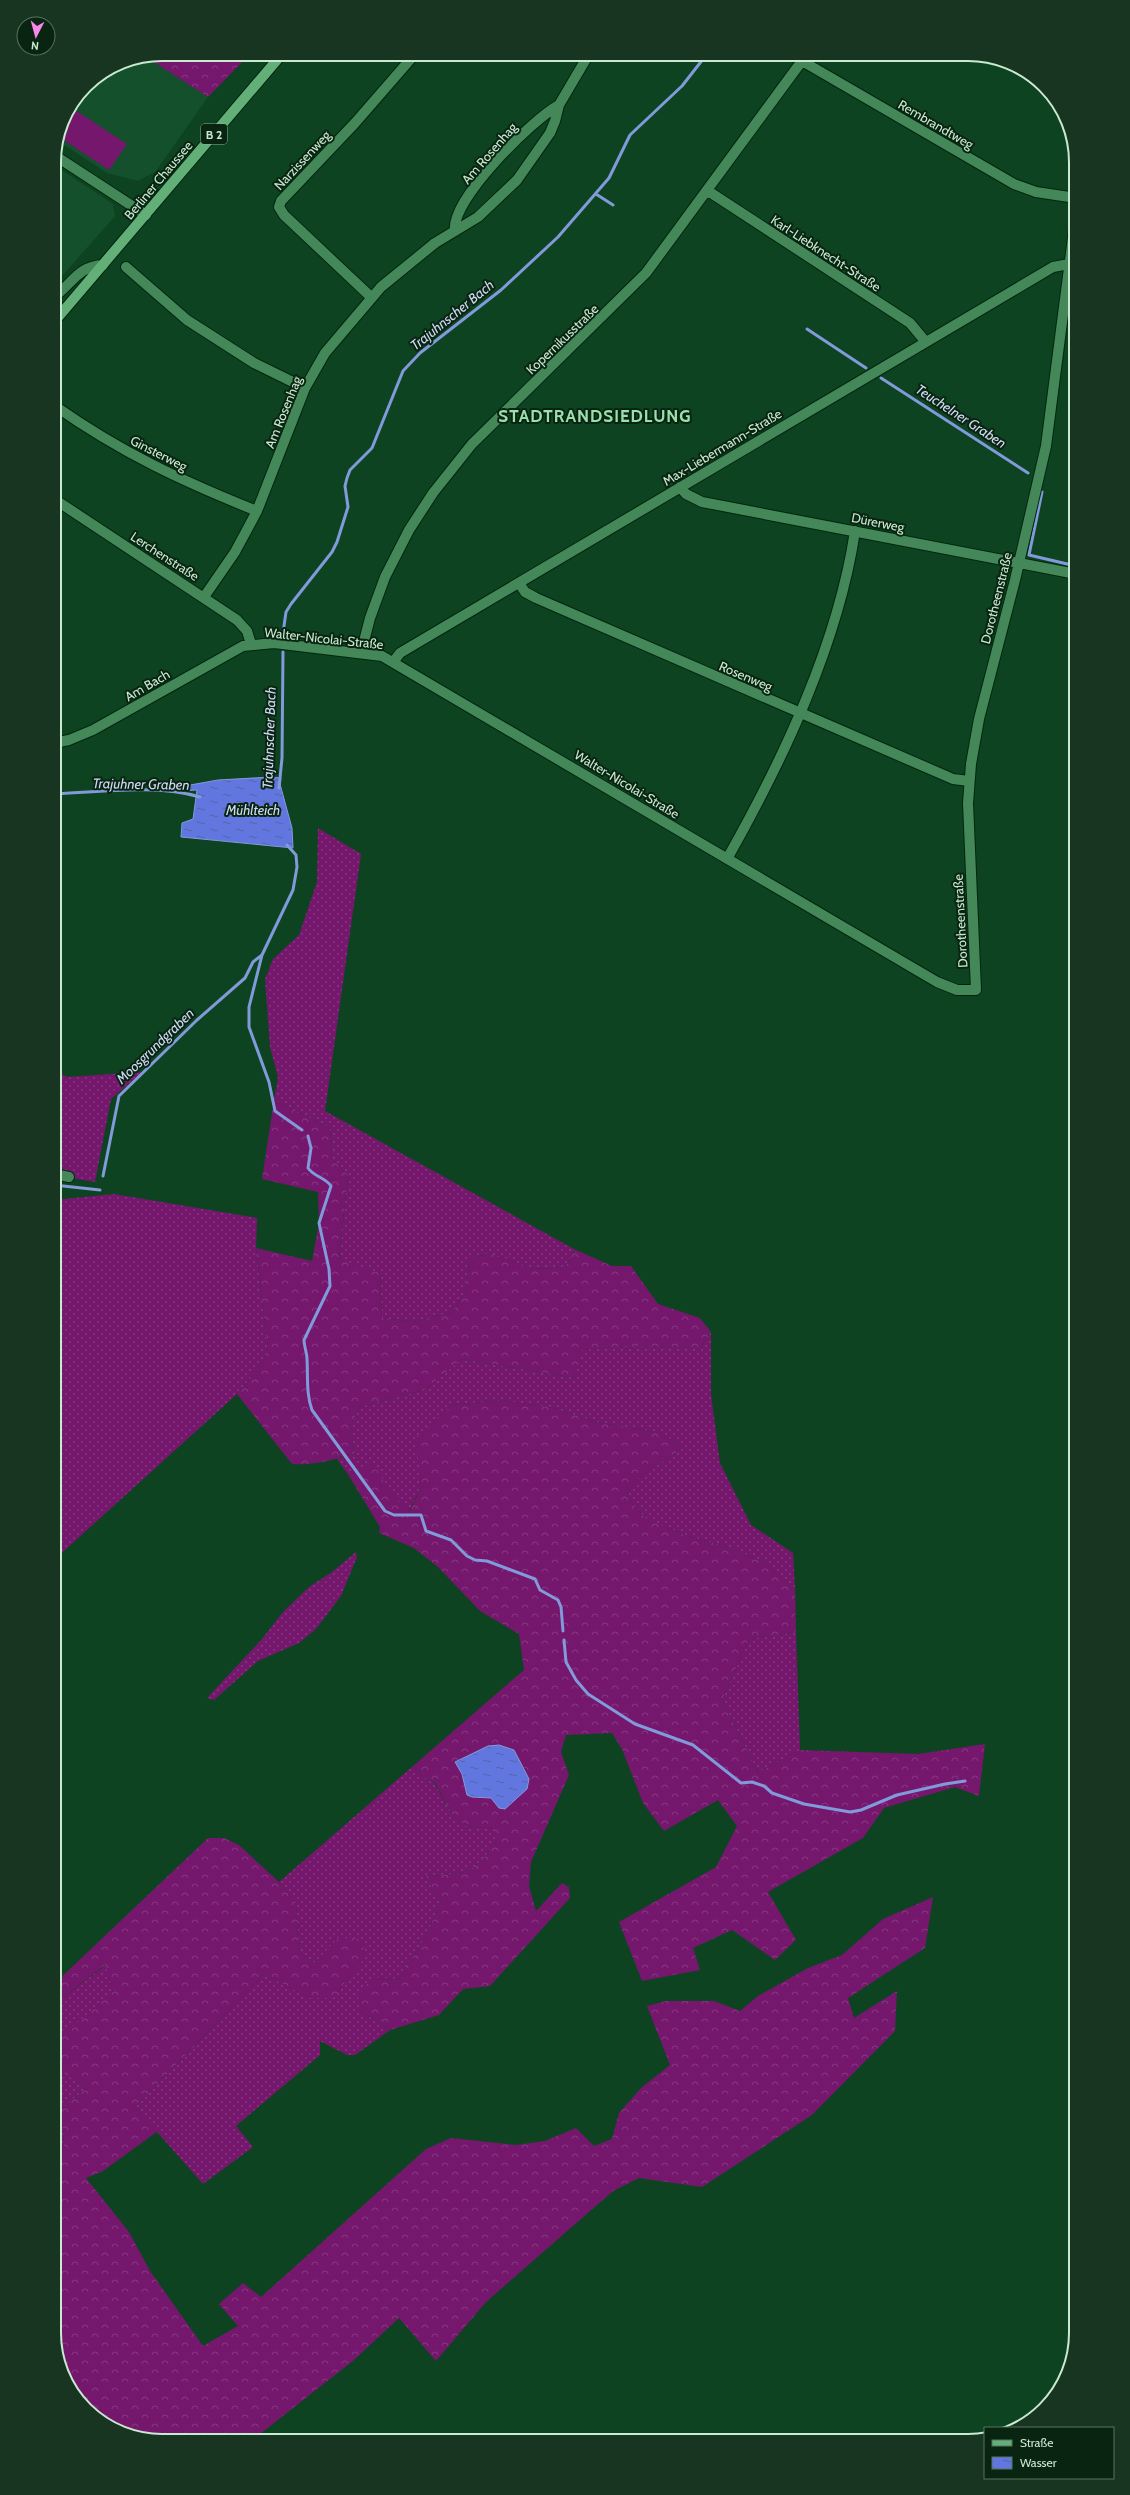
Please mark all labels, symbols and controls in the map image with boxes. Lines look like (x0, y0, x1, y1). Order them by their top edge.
north arrow (16, 16, 56, 56)
text: N (30, 39, 40, 53)
street label: Rembrandtweg (895, 96, 977, 152)
street label: Am Rosenhag (458, 119, 520, 187)
road number: B 2 (201, 124, 227, 144)
street label: Narzissenweg (270, 127, 334, 193)
street label: Berliner Chaussee (121, 137, 196, 222)
street label: Karl-Liebknecht-Straße (768, 211, 884, 295)
water label: Trajuhnscher Bach (407, 276, 497, 354)
street label: Kopernikusstraße (523, 300, 602, 377)
street label: Am Rosenhag (261, 373, 305, 450)
water label: Teuchelner Graben (912, 380, 1010, 452)
street label: Max-Liebermann-Straße (660, 405, 785, 489)
district label: STADTRANDSIEDLUNG (498, 406, 692, 426)
street label: Ginsterweg (128, 432, 191, 474)
street label: Dürerweg (850, 509, 906, 535)
street label: Lerchenstraße (128, 528, 202, 584)
street label: Dorotheenstraße (977, 550, 1015, 645)
street label: Walter-Nicolai-Straße (264, 624, 385, 652)
street label: Rosenweg (717, 658, 776, 695)
street label: Am Bach (122, 666, 172, 704)
water label: Trajuhnscher Bach (258, 686, 280, 790)
street label: Walter-Nicolai-Straße (572, 746, 683, 822)
water label: Trajuhner Graben (92, 774, 190, 794)
water label: Mühlteich (225, 801, 280, 819)
street label: Dorotheenstraße (950, 873, 970, 968)
water label: Moosgrundgraben (112, 1004, 198, 1088)
legend (984, 2427, 1114, 2479)
text: Straße (1020, 2435, 1053, 2450)
text: Wasser (1020, 2455, 1057, 2470)

